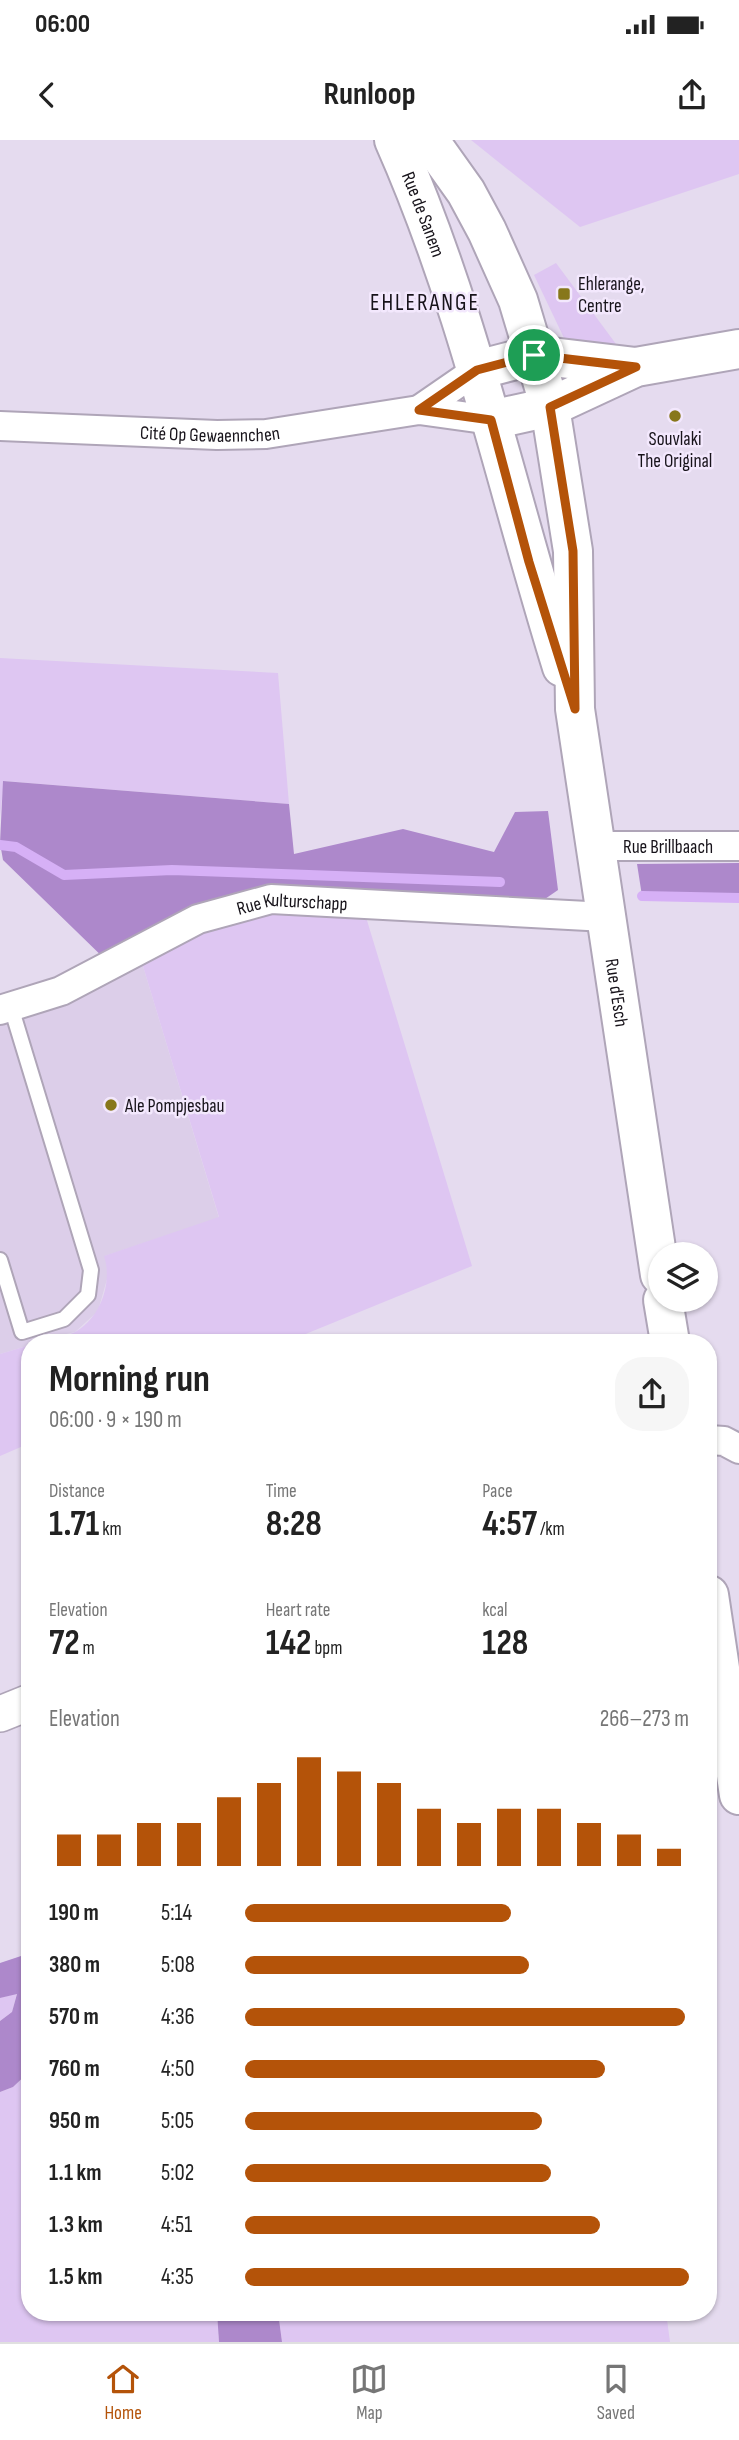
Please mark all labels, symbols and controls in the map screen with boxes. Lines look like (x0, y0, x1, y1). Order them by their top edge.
text: 06:00 (35, 9, 90, 40)
text: Runloop (323, 75, 416, 114)
icon: back (28, 76, 66, 114)
icon: share (673, 76, 711, 114)
street label: Rue de Sanem (396, 169, 449, 260)
place label: Ehlerange, Centre (578, 273, 645, 318)
marker: Ehlerange, Centre (556, 286, 572, 302)
district label: EHLERANGE (370, 289, 480, 317)
pin (504, 325, 564, 385)
icon: arrive (515, 336, 553, 374)
marker: Souvlaki The Original (667, 408, 683, 424)
street label: Cité Op Gewaennchen (139, 422, 282, 448)
place label: Souvlaki The Original (638, 428, 712, 473)
street label: Rue Brillbaach (623, 836, 713, 859)
street label: Rue Kulturschapp (234, 889, 348, 921)
street label: Rue d'Esch (600, 957, 633, 1028)
place label: Ale Pompjesbau (124, 1095, 225, 1118)
marker: Ale Pompjesbau (103, 1097, 119, 1113)
map controls (648, 1242, 718, 1312)
button: layers (648, 1242, 718, 1312)
text: Morning run (49, 1357, 210, 1402)
button: share (615, 1357, 689, 1431)
text: 06:00 · 9 × 190 m (49, 1406, 182, 1434)
text: Distance (49, 1480, 105, 1503)
text: Time (266, 1480, 297, 1503)
text: Pace (482, 1480, 513, 1503)
text: 1.71 (49, 1503, 99, 1546)
text: 8:28 (266, 1503, 322, 1546)
text: 4:57 (482, 1503, 537, 1546)
text: km (99, 1518, 122, 1541)
text: /km (537, 1518, 565, 1541)
text: Elevation (49, 1599, 108, 1622)
text: Heart rate (266, 1599, 331, 1622)
text: kcal (482, 1599, 507, 1622)
text: 72 (49, 1622, 80, 1665)
text: 142 (266, 1622, 311, 1665)
text: 128 (482, 1622, 528, 1665)
text: m (80, 1637, 95, 1660)
text: bpm (311, 1637, 342, 1660)
text: Elevation (49, 1705, 120, 1733)
text: 266–273 m (600, 1705, 689, 1733)
text: 190 m (49, 1899, 99, 1927)
text: 5:14 (161, 1899, 192, 1927)
text: 380 m (49, 1951, 100, 1979)
text: 5:08 (161, 1951, 195, 1979)
text: 570 m (49, 2003, 99, 2031)
text: 4:36 (161, 2003, 195, 2031)
text: 760 m (49, 2055, 100, 2083)
text: 4:50 (161, 2055, 194, 2083)
text: 950 m (49, 2107, 100, 2135)
text: 5:05 (161, 2107, 194, 2135)
text: 1.1 km (49, 2159, 102, 2187)
text: 5:02 (161, 2159, 194, 2187)
text: 1.3 km (49, 2211, 103, 2239)
text: 4:51 (161, 2211, 192, 2239)
text: 1.5 km (49, 2263, 102, 2291)
text: 4:35 (161, 2263, 194, 2291)
tab: Home (104, 2360, 142, 2425)
tab: Map (350, 2360, 388, 2425)
tab: Saved (597, 2360, 635, 2425)

